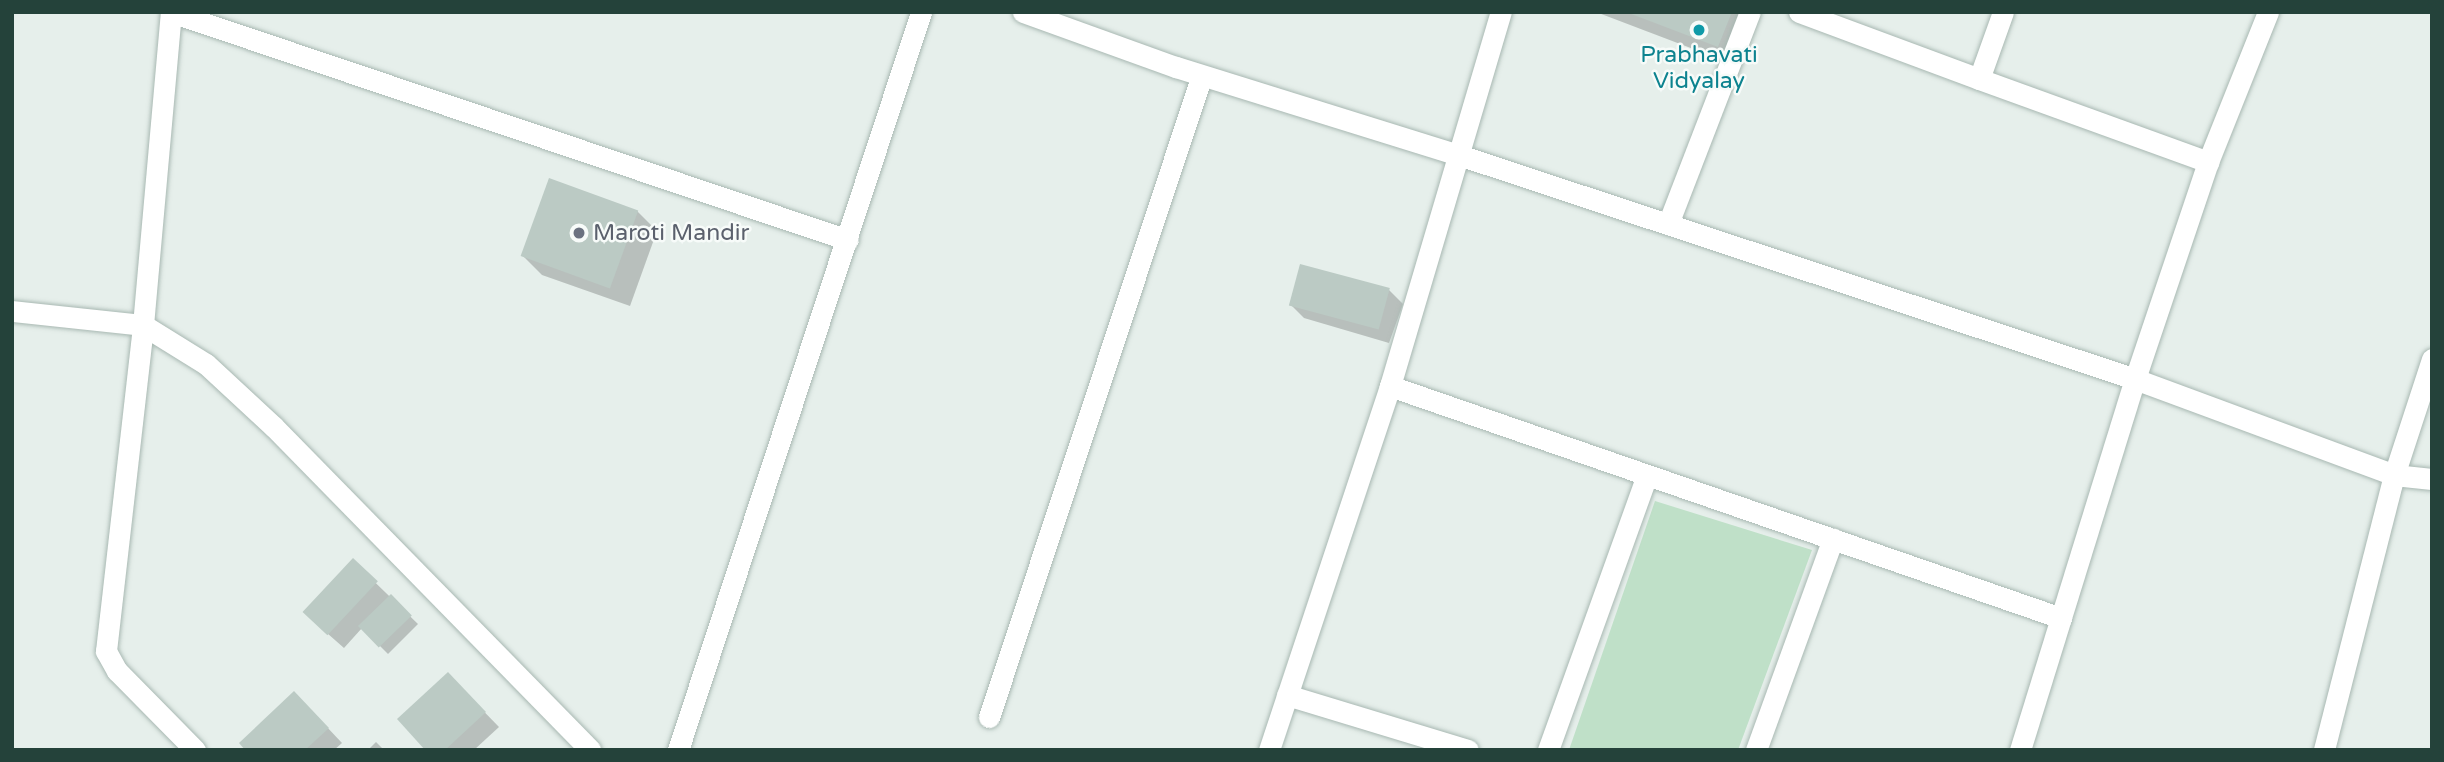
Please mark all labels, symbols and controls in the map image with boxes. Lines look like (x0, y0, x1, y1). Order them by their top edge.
marker: Prabhavati Vidyalay (1691, 22, 1707, 38)
place label: Prabhavati Vidyalay (1640, 41, 1758, 95)
place label: Maroti Mandir (593, 219, 749, 247)
marker: Maroti Mandir (571, 225, 587, 241)

